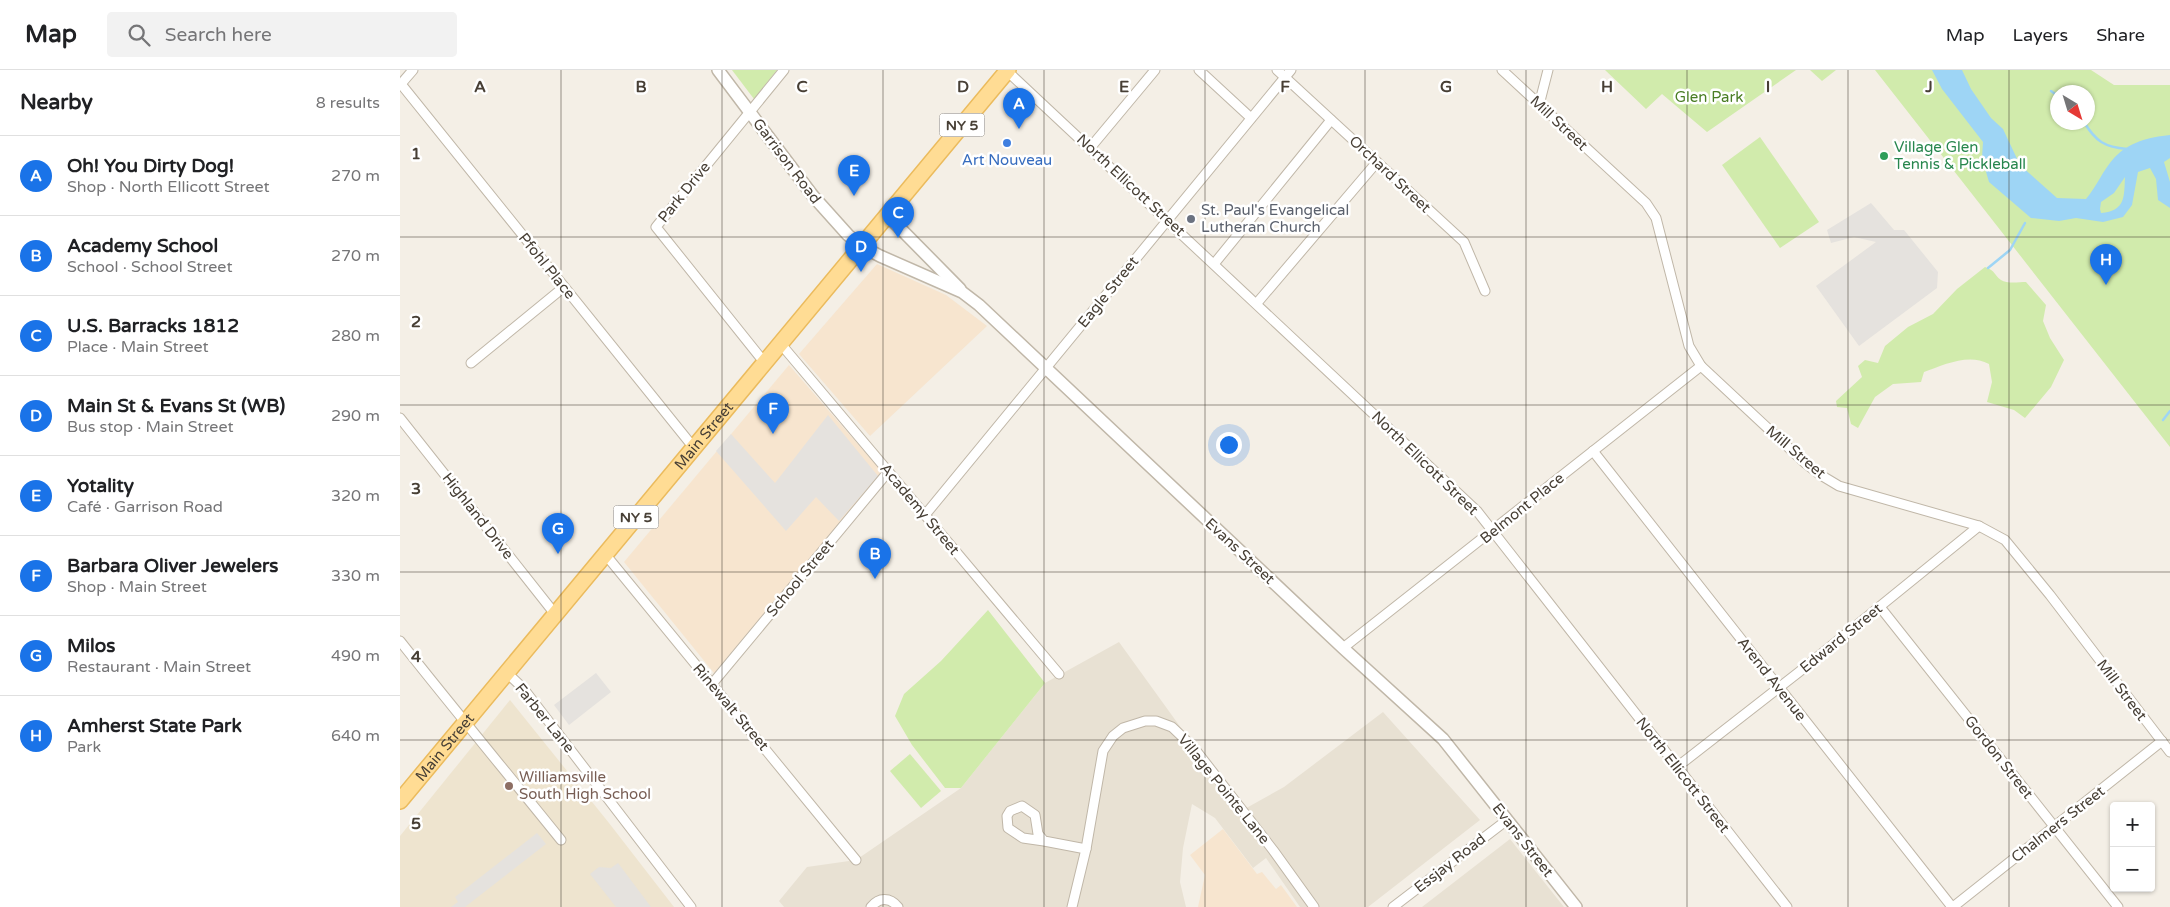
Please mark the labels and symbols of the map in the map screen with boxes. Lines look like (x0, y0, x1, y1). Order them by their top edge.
text: A (474, 77, 486, 97)
text: B (635, 77, 647, 97)
text: C (796, 77, 808, 97)
text: D (957, 77, 969, 97)
text: E (1119, 77, 1129, 97)
text: F (1280, 77, 1290, 97)
text: G (1440, 77, 1452, 97)
text: H (1601, 77, 1613, 97)
text: I (1766, 77, 1770, 97)
text: J (1924, 77, 1933, 97)
north arrow (2050, 85, 2095, 130)
pin: A (1003, 88, 1035, 129)
park label: Glen Park (1675, 88, 1743, 106)
street label: Mill Street (1526, 92, 1592, 154)
road number: NY 5 (940, 114, 984, 136)
street label: Garrison Road (749, 115, 825, 207)
street label: North Ellicott Street (1073, 130, 1189, 240)
street label: Orchard Street (1346, 132, 1435, 217)
marker: Art Nouveau (1001, 137, 1013, 149)
place label: Village Glen Tennis & Pickleball (1894, 138, 2026, 173)
text: 1 (411, 144, 421, 164)
marker: Village Glen Tennis & Pickleball (1878, 150, 1890, 162)
place label: Art Nouveau (962, 151, 1052, 169)
pin: E (838, 155, 870, 196)
street label: Park Drive (654, 158, 714, 226)
pin: C (882, 197, 914, 238)
place label: St. Paul's Evangelical Lutheran Church (1201, 201, 1349, 236)
marker: St. Paul's Evangelical Lutheran Church (1185, 213, 1197, 225)
street label: Pfohl Place (515, 229, 579, 303)
pin: D (845, 231, 877, 272)
pin: H (2090, 244, 2122, 285)
street label: Eagle Street (1074, 253, 1142, 331)
text: 2 (411, 312, 421, 332)
pin: F (757, 393, 789, 434)
street label: Main Street (670, 398, 737, 473)
street label: North Ellicott Street (1368, 407, 1482, 519)
street label: Mill Street (1763, 422, 1830, 482)
your location (1216, 432, 1242, 458)
street label: Academy Street (877, 460, 964, 559)
street label: Highland Drive (439, 469, 517, 563)
street label: Belmont Place (1476, 469, 1568, 547)
text: 3 (411, 479, 421, 499)
road number: NY 5 (614, 506, 658, 528)
pin: G (542, 513, 574, 554)
street label: Evans Street (1201, 514, 1279, 588)
street label: School Street (763, 536, 838, 620)
pin: B (859, 538, 891, 579)
street label: Edward Street (1796, 599, 1886, 677)
street label: Arend Avenue (1734, 634, 1810, 724)
text: 4 (411, 647, 421, 667)
street label: Mill Street (2093, 656, 2151, 725)
street label: Rinewalt Street (689, 660, 773, 755)
street label: Farber Lane (511, 680, 579, 756)
street label: Main Street (411, 709, 478, 785)
street label: Gordon Street (1961, 712, 2037, 802)
street label: North Ellicott Street (1632, 714, 1734, 836)
street label: Village Pointe Lane (1174, 730, 1274, 848)
place label: Williamsville South High School (519, 768, 651, 803)
marker: Williamsville South High School (503, 780, 515, 792)
street label: Chalmers Street (2008, 782, 2109, 866)
street label: Evans Street (1489, 799, 1558, 881)
text: 5 (411, 814, 421, 834)
street label: Essjay Road (1411, 830, 1489, 896)

